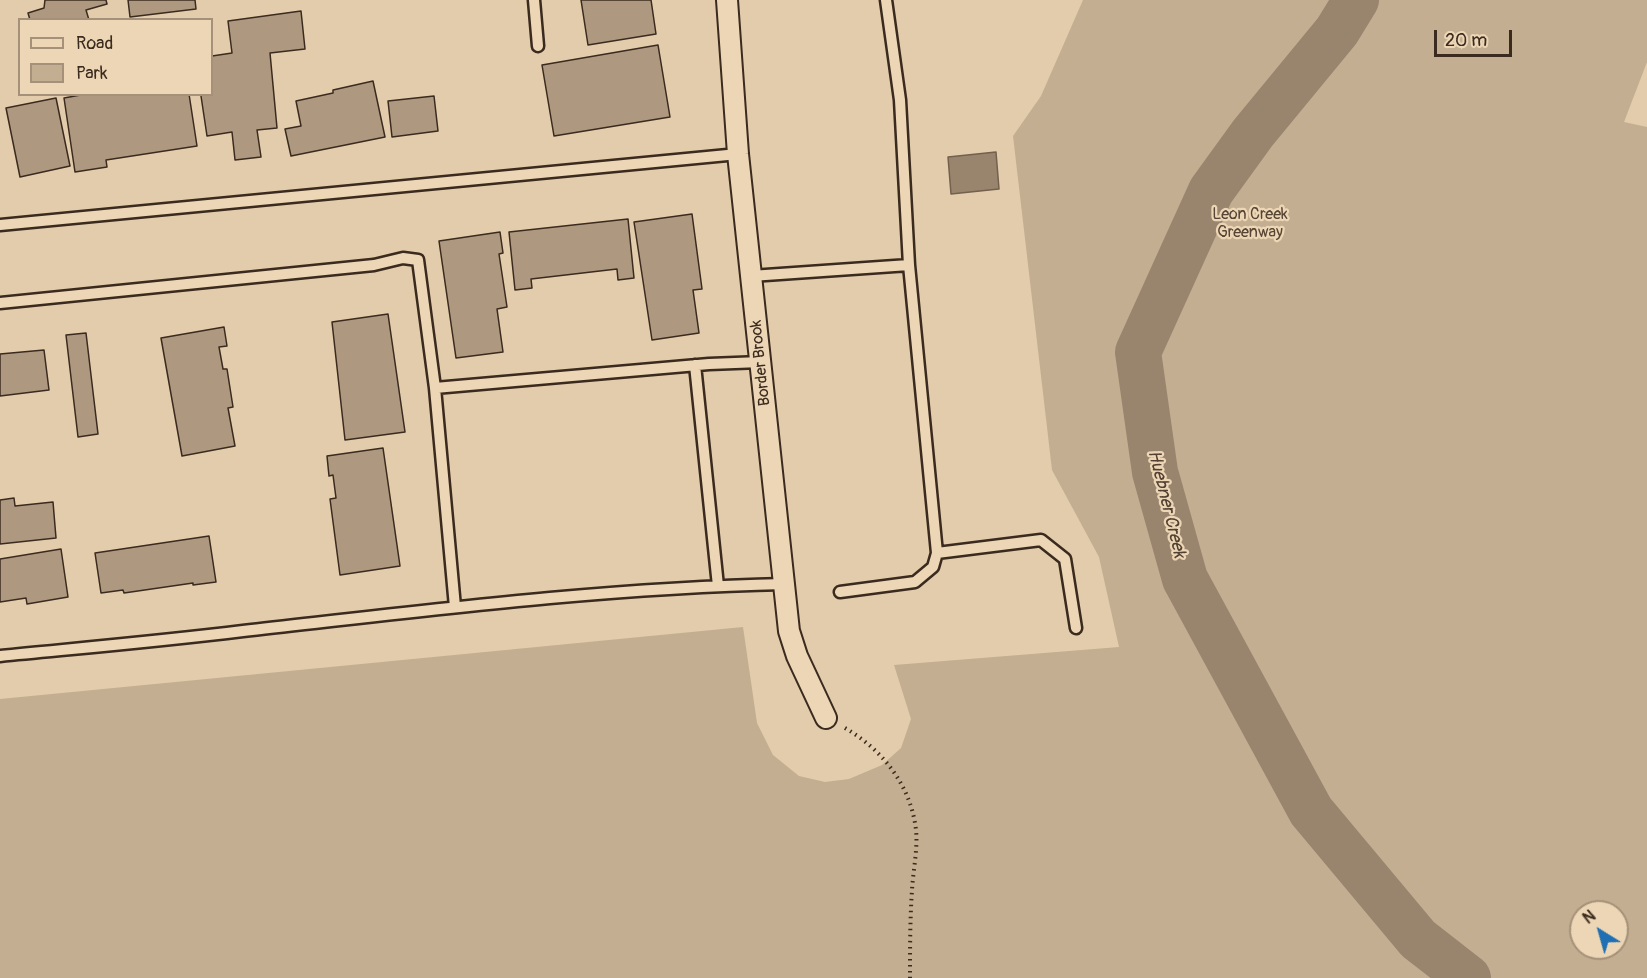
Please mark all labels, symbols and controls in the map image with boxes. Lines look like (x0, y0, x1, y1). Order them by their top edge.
legend (18, 18, 213, 96)
scale bar (1437, 18, 1515, 56)
text: 20 m (1445, 29, 1487, 52)
text: Road (76, 32, 113, 55)
text: Park (76, 62, 108, 85)
park label: Leon Creek Greenway (1212, 205, 1288, 243)
street label: Border Brook (747, 319, 775, 407)
water label: Huebner Creek (1142, 448, 1190, 560)
north arrow (1569, 900, 1629, 960)
text: N (1579, 906, 1600, 928)

